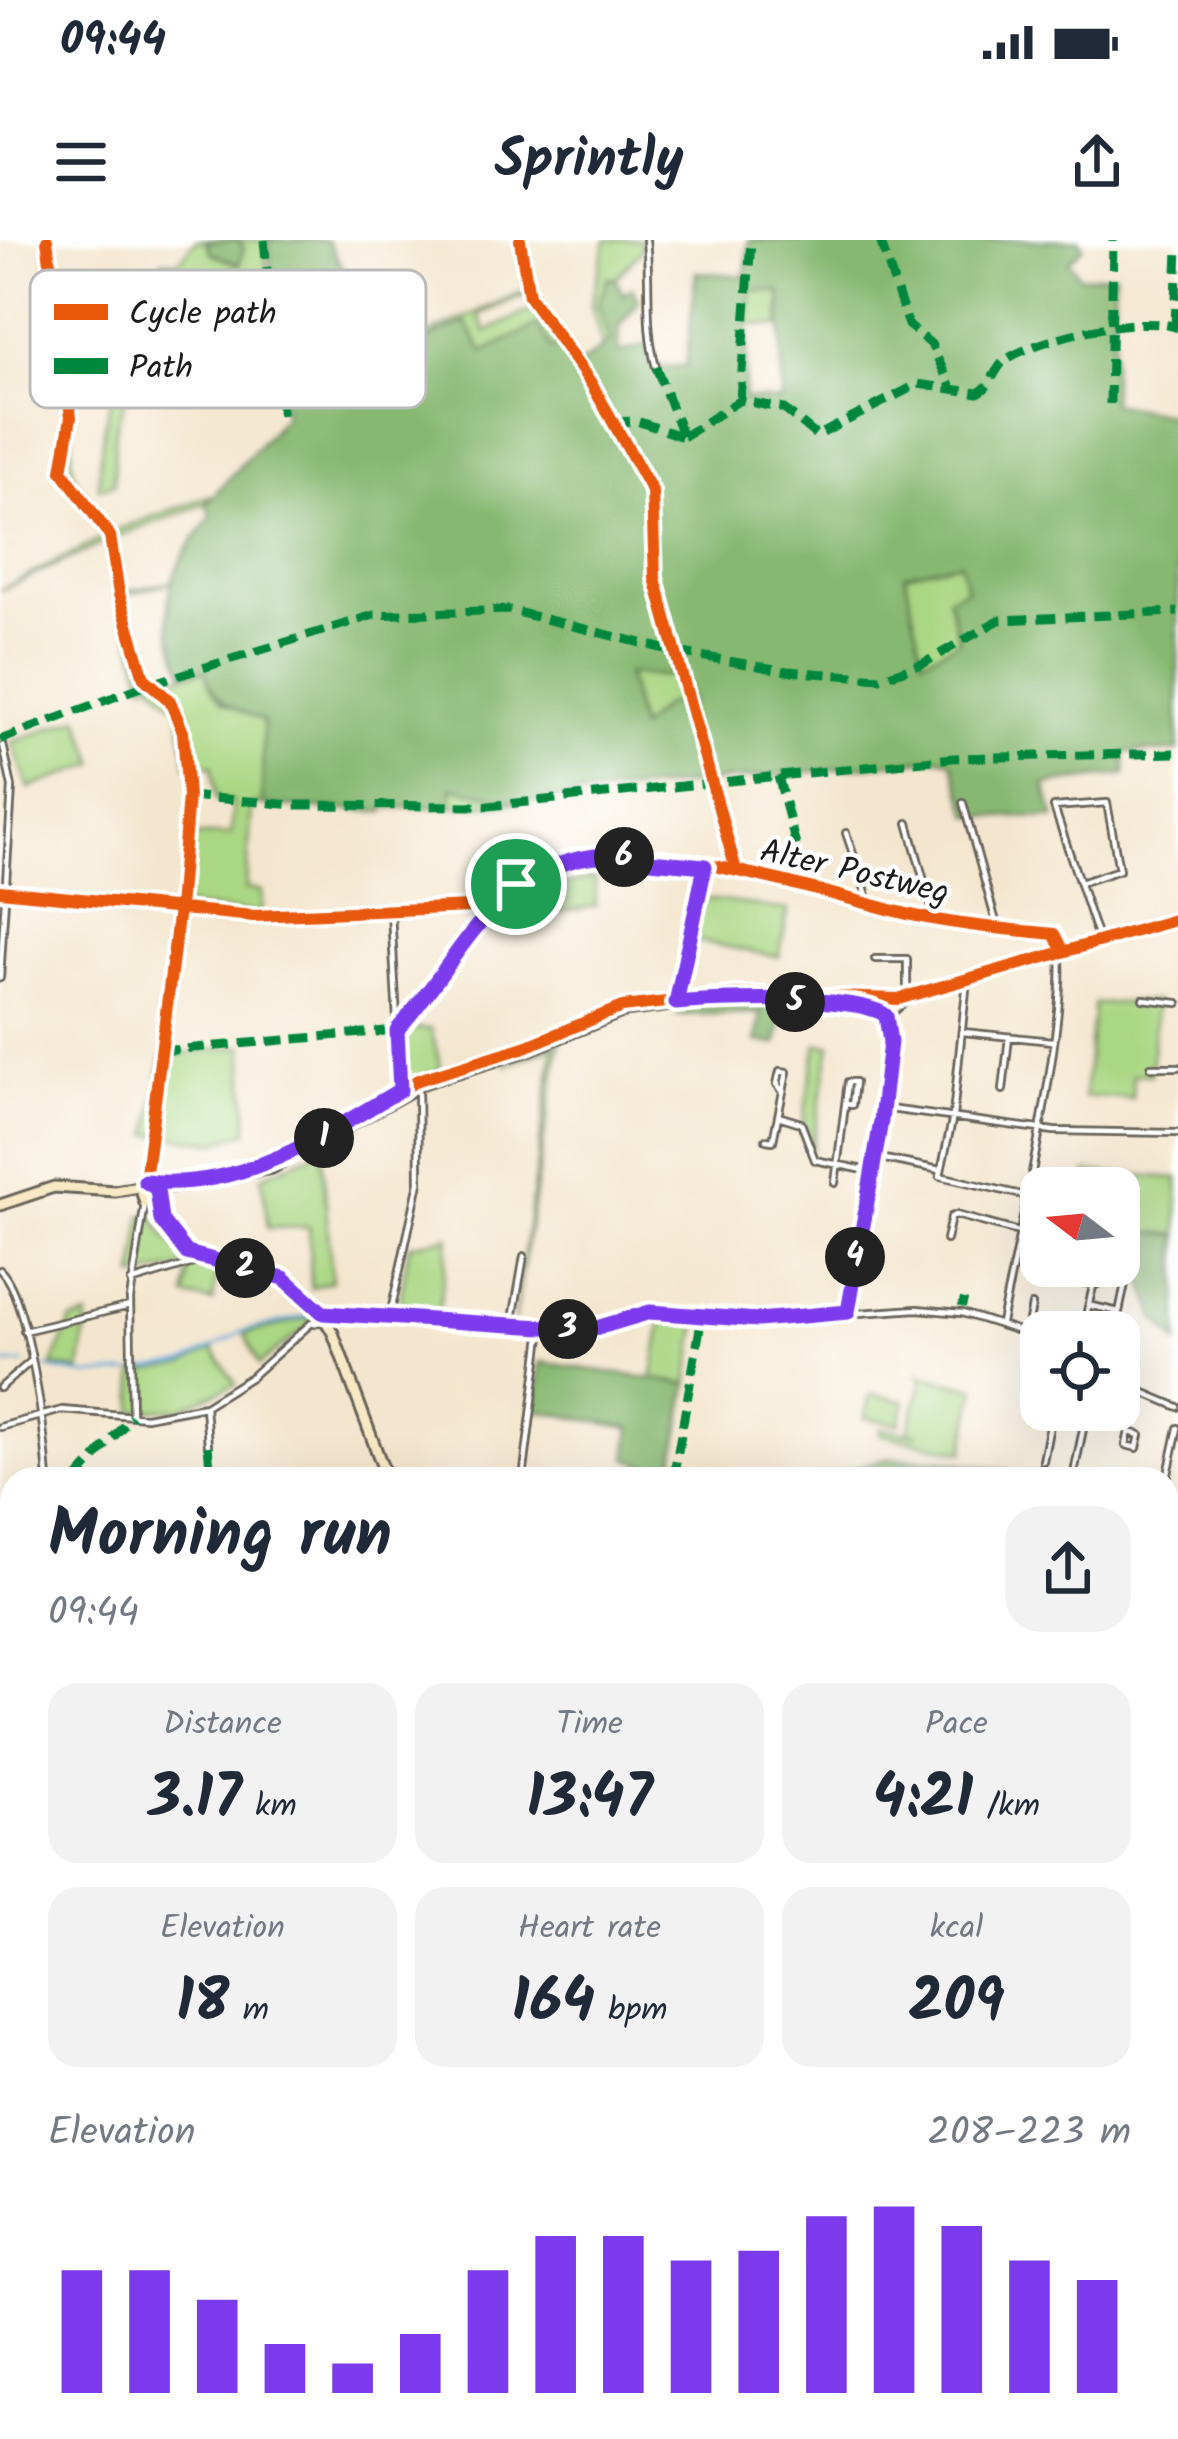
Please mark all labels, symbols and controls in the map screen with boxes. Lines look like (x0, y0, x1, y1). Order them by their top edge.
text: 09:44 (60, 6, 166, 78)
text: Sprintly (494, 119, 684, 205)
icon: menu (48, 129, 114, 195)
icon: share (1064, 129, 1130, 195)
legend (30, 270, 426, 408)
text: Cycle path (129, 289, 277, 342)
text: Path (129, 343, 193, 396)
street label: Alter Postweg (755, 826, 954, 921)
pin: 6 (594, 827, 654, 887)
text: 6 (615, 830, 633, 883)
pin (465, 833, 567, 935)
icon: arrive (483, 851, 549, 917)
pin: 5 (765, 972, 825, 1032)
text: 5 (787, 975, 803, 1028)
pin: 1 (294, 1108, 354, 1168)
text: 1 (319, 1111, 329, 1164)
north arrow (1020, 1167, 1140, 1287)
map controls (1020, 1167, 1140, 1431)
pin: 4 (825, 1227, 885, 1287)
text: 4 (846, 1230, 864, 1283)
pin: 2 (215, 1238, 275, 1298)
text: 2 (235, 1241, 255, 1294)
pin: 3 (538, 1299, 598, 1359)
text: 3 (559, 1302, 577, 1355)
button: locate (1020, 1311, 1140, 1431)
text: Morning run (48, 1485, 392, 1590)
button: share (1005, 1506, 1131, 1632)
text: 09:44 (48, 1583, 139, 1645)
text: Distance (163, 1699, 282, 1752)
text: Time (556, 1699, 623, 1752)
text: Pace (925, 1699, 988, 1752)
text: 3.17 (148, 1752, 242, 1848)
text: 13:47 (526, 1752, 653, 1848)
text: 4:21 (873, 1752, 973, 1848)
text: km (242, 1781, 297, 1834)
text: /km (973, 1781, 1040, 1834)
text: Elevation (160, 1903, 285, 1956)
text: Heart rate (518, 1903, 661, 1956)
text: kcal (930, 1903, 983, 1956)
text: 18 (176, 1956, 230, 2052)
text: 164 (512, 1956, 595, 2052)
text: 209 (908, 1956, 1005, 2052)
text: m (230, 1985, 269, 2038)
text: bpm (595, 1985, 667, 2038)
text: Elevation (48, 2103, 196, 2165)
text: 208–223 m (927, 2103, 1131, 2165)

